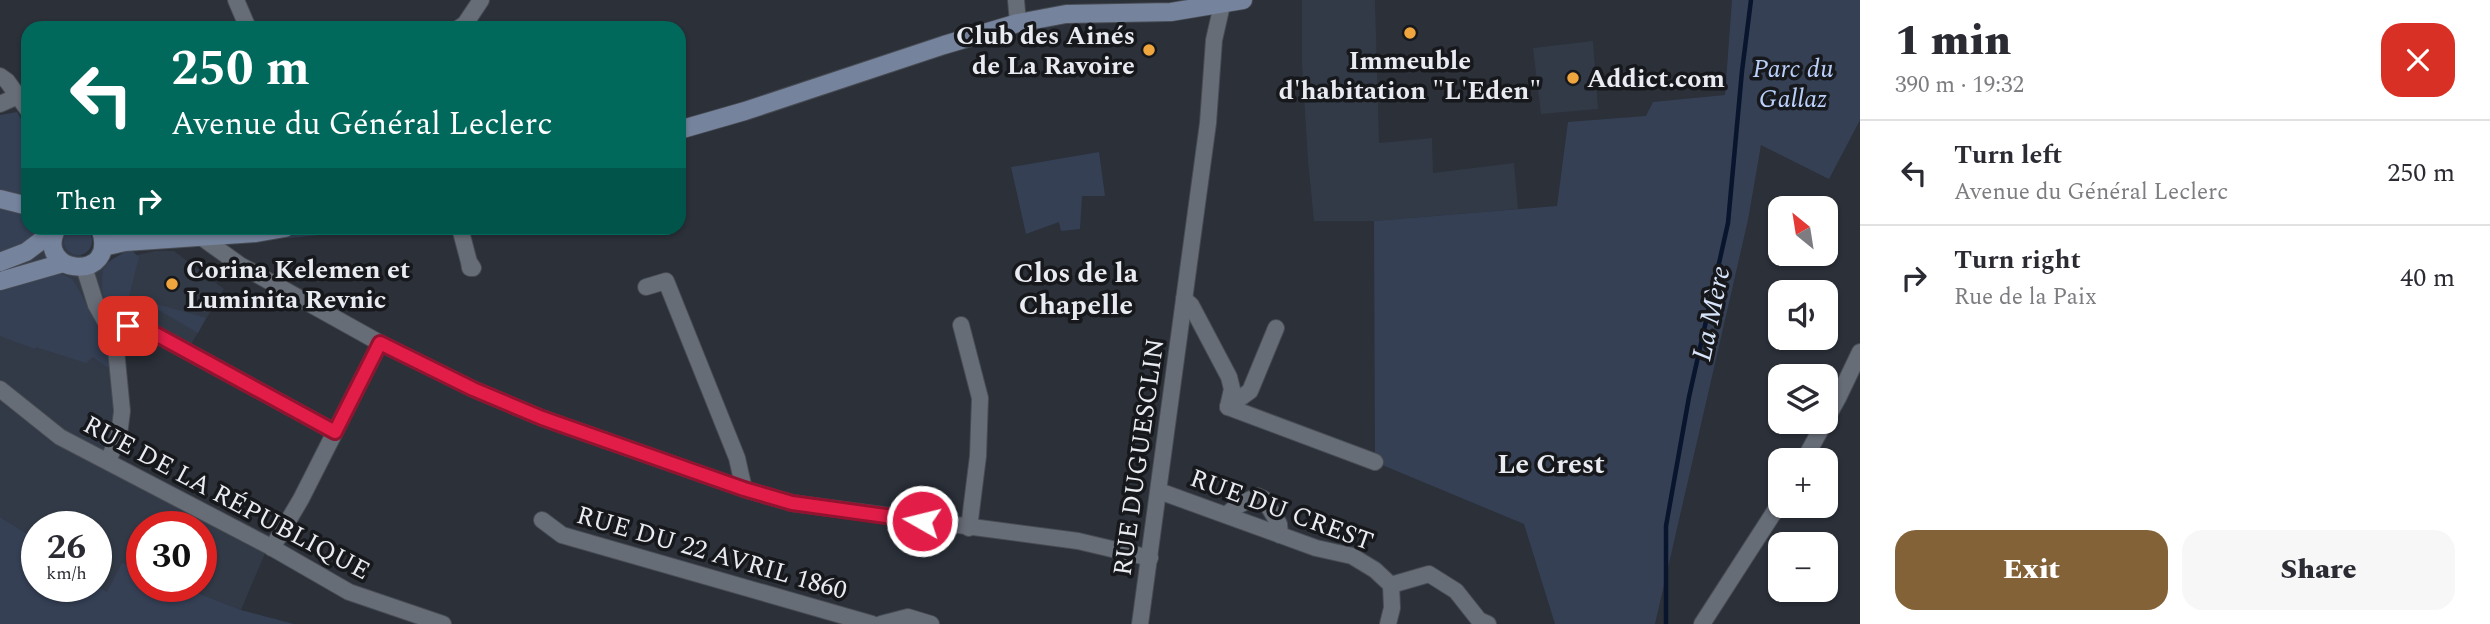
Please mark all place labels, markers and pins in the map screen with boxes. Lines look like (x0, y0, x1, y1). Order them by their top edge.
place label: Club des Ainés de La Ravoire (956, 16, 1135, 86)
marker: Immeuble d'habitation "L'Eden" (1402, 25, 1418, 41)
place label: Immeuble d'habitation "L'Eden" (1279, 41, 1541, 111)
marker: Club des Ainés de La Ravoire (1141, 42, 1157, 58)
place label: Addict.com (1587, 59, 1725, 99)
marker: Addict.com (1565, 70, 1581, 86)
place label: Corina Kelemen et Luminita Revnic (186, 250, 410, 320)
marker: Corina Kelemen et Luminita Revnic (164, 276, 180, 292)
pin (98, 296, 158, 356)

